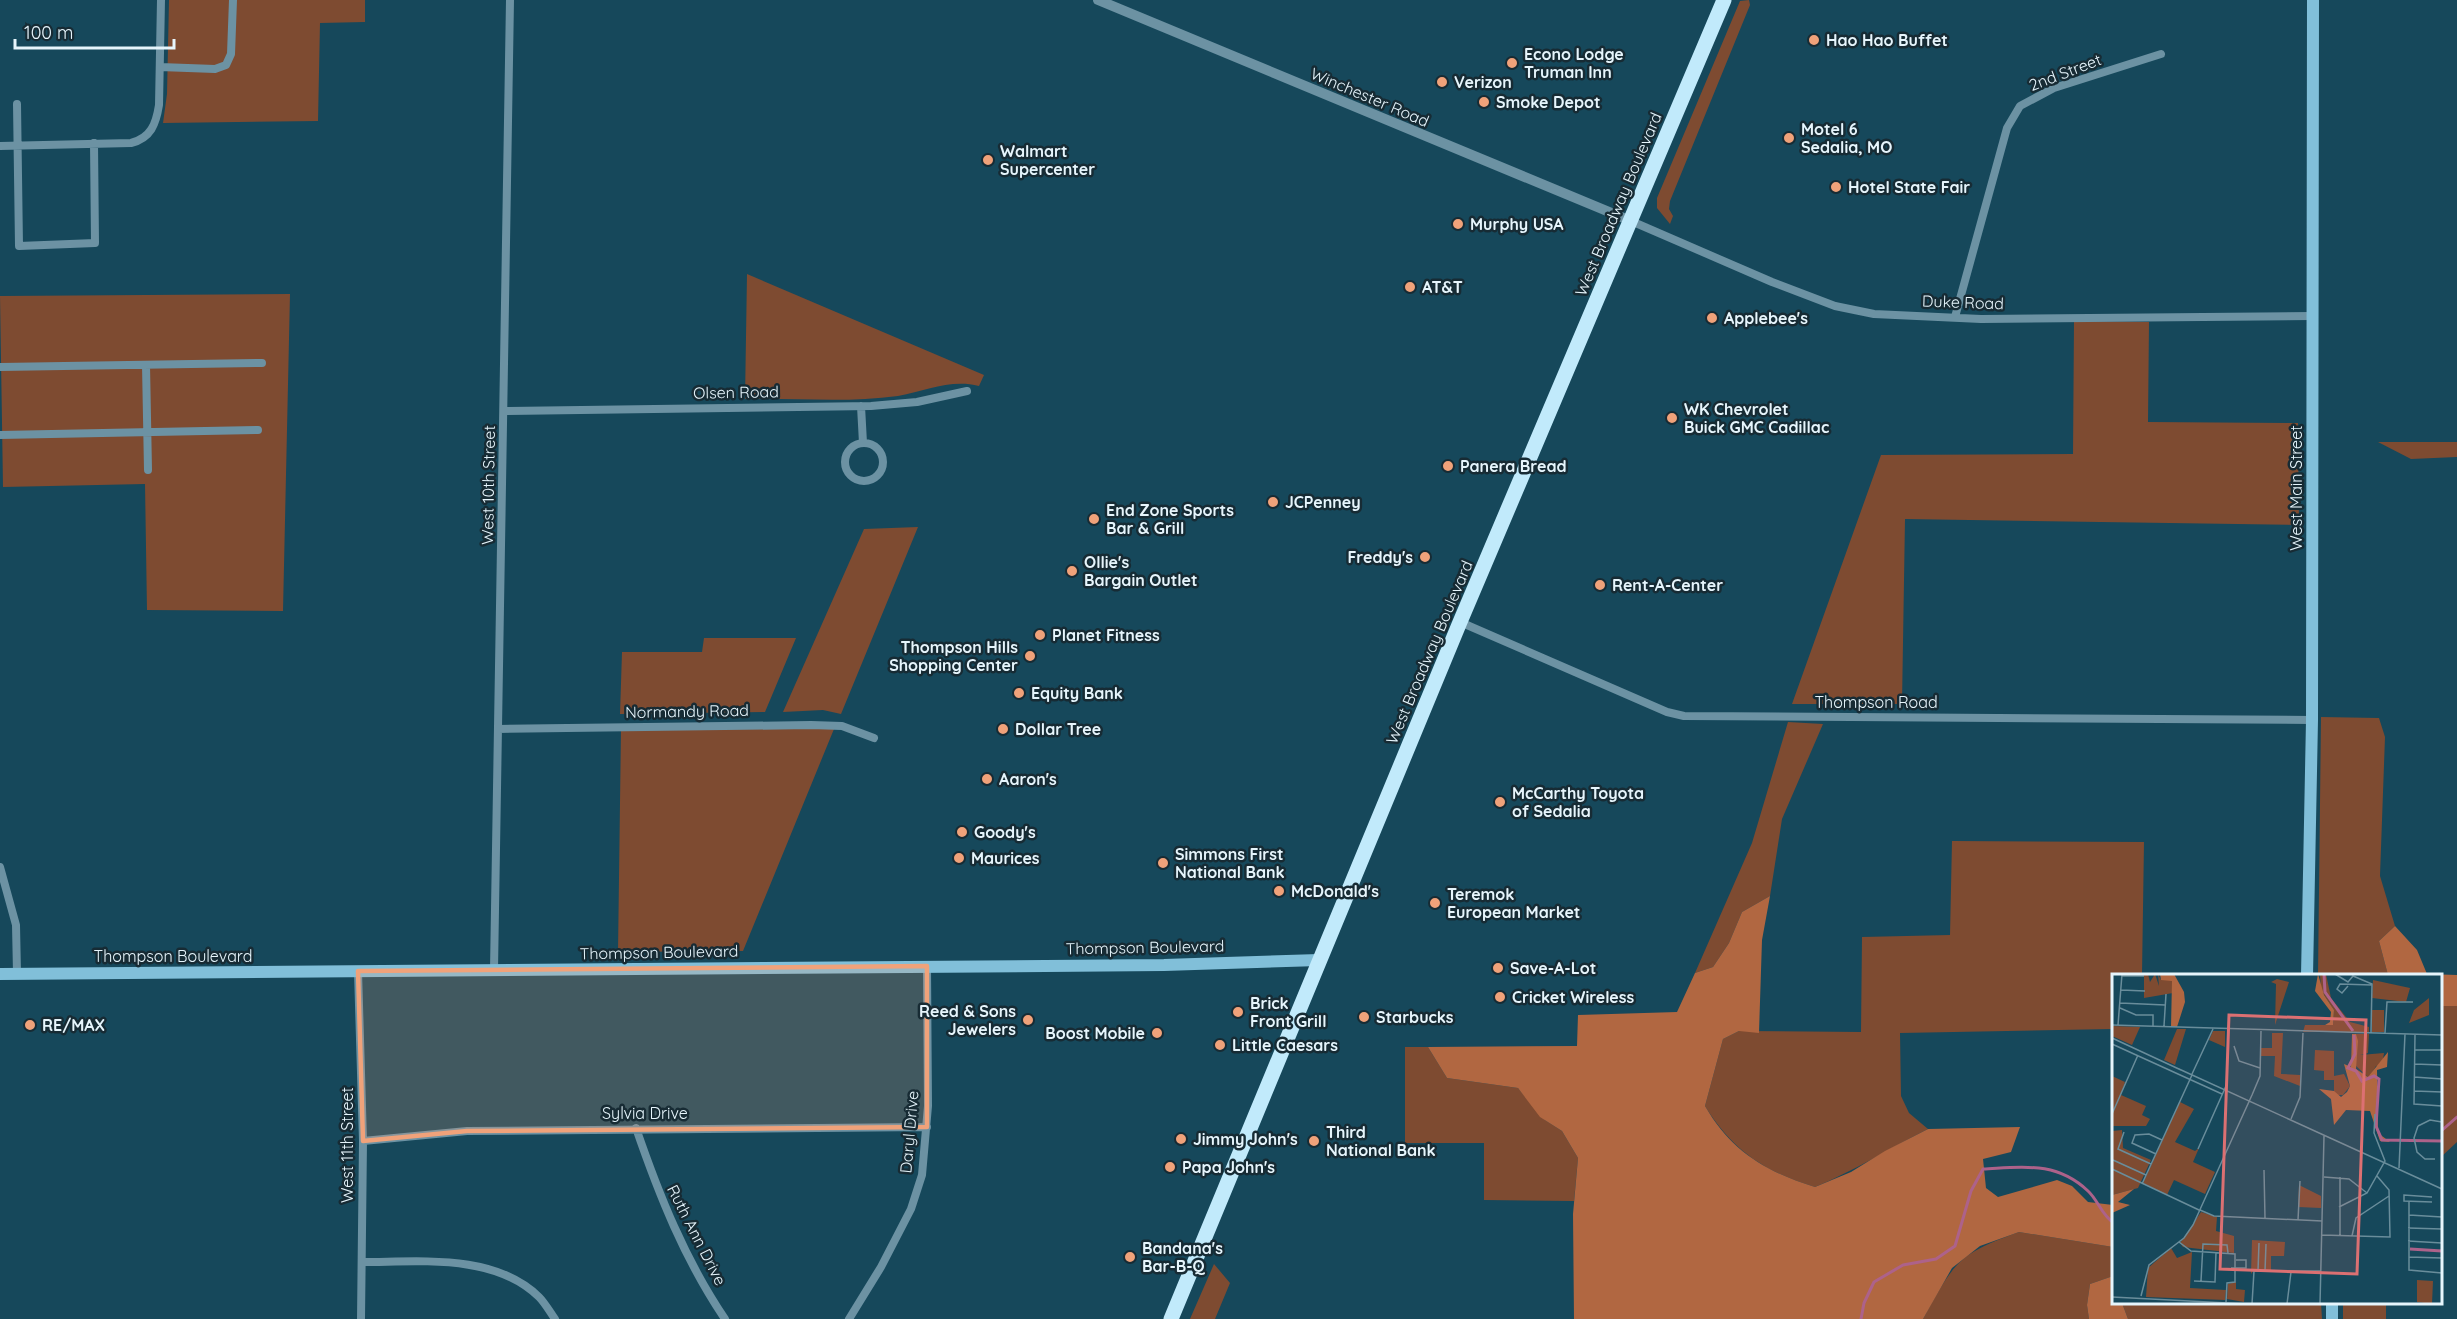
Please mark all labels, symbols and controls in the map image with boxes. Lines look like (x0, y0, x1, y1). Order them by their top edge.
scale bar (15, 12, 174, 50)
text: 100 m (24, 21, 73, 44)
place label: Hao Hao Buffet (1826, 30, 1948, 50)
marker: Hao Hao Buffet (1807, 33, 1821, 47)
place label: Econo Lodge Truman Inn (1524, 44, 1624, 82)
street label: 2nd Street (2026, 49, 2104, 95)
marker: Econo Lodge Truman Inn (1505, 56, 1519, 70)
street label: Winchester Road (1308, 63, 1432, 131)
place label: Verizon (1454, 72, 1512, 92)
marker: Verizon (1435, 75, 1449, 89)
place label: Smoke Depot (1496, 92, 1601, 112)
marker: Smoke Depot (1477, 95, 1491, 109)
street label: West Broadway Boulevard (1570, 109, 1666, 299)
place label: Motel 6 Sedalia, MO (1801, 119, 1892, 157)
marker: Motel 6 Sedalia, MO (1782, 131, 1796, 145)
place label: Walmart Supercenter (1000, 141, 1095, 179)
marker: Walmart Supercenter (981, 153, 995, 167)
place label: Hotel State Fair (1848, 177, 1970, 197)
marker: Hotel State Fair (1829, 180, 1843, 194)
place label: Murphy USA (1470, 214, 1564, 234)
marker: Murphy USA (1451, 217, 1465, 231)
place label: AT&T (1422, 277, 1463, 297)
marker: AT&T (1403, 280, 1417, 294)
street label: Duke Road (1922, 291, 2004, 313)
place label: Applebee's (1724, 308, 1808, 328)
marker: Applebee's (1705, 311, 1719, 325)
street label: Olsen Road (693, 381, 779, 403)
place label: WK Chevrolet Buick GMC Cadillac (1684, 399, 1829, 437)
marker: WK Chevrolet Buick GMC Cadillac (1665, 411, 1679, 425)
street label: West 10th Street (477, 425, 499, 545)
street label: West Main Street (2286, 425, 2306, 551)
place label: Panera Bread (1460, 456, 1567, 476)
marker: Panera Bread (1441, 459, 1455, 473)
place label: JCPenney (1285, 492, 1361, 512)
marker: JCPenney (1266, 495, 1280, 509)
place label: End Zone Sports Bar & Grill (1106, 500, 1234, 538)
marker: End Zone Sports Bar & Grill (1087, 512, 1101, 526)
place label: Freddy's (1348, 547, 1413, 567)
marker: Freddy's (1418, 550, 1432, 564)
place label: Ollie's Bargain Outlet (1084, 552, 1197, 590)
street label: West Broadway Boulevard (1381, 557, 1477, 747)
marker: Ollie's Bargain Outlet (1065, 564, 1079, 578)
place label: Rent-A-Center (1612, 575, 1723, 595)
marker: Rent-A-Center (1593, 578, 1607, 592)
place label: Planet Fitness (1052, 625, 1160, 645)
marker: Planet Fitness (1033, 628, 1047, 642)
place label: Thompson Hills Shopping Center (889, 637, 1018, 675)
marker: Thompson Hills Shopping Center (1023, 649, 1037, 663)
place label: Equity Bank (1031, 683, 1123, 703)
marker: Equity Bank (1012, 686, 1026, 700)
street label: Thompson Road (1814, 692, 1938, 712)
street label: Normandy Road (625, 700, 749, 722)
place label: Dollar Tree (1015, 719, 1101, 739)
marker: Dollar Tree (996, 722, 1010, 736)
place label: Aaron's (999, 769, 1057, 789)
marker: Aaron's (980, 772, 994, 786)
place label: McCarthy Toyota of Sedalia (1512, 783, 1644, 821)
marker: McCarthy Toyota of Sedalia (1493, 795, 1507, 809)
place label: Goody's (974, 822, 1036, 842)
marker: Goody's (955, 825, 969, 839)
place label: Simmons First National Bank (1175, 844, 1285, 882)
place label: Maurices (971, 848, 1040, 868)
marker: Maurices (952, 851, 966, 865)
marker: Simmons First National Bank (1156, 856, 1170, 870)
place label: McDonald's (1291, 881, 1379, 901)
marker: McDonald's (1272, 884, 1286, 898)
place label: Teremok European Market (1447, 884, 1580, 922)
marker: Teremok European Market (1428, 896, 1442, 910)
street label: Thompson Boulevard (1065, 936, 1225, 958)
street label: Thompson Boulevard (579, 941, 739, 963)
street label: Thompson Boulevard (94, 946, 252, 966)
place label: Save-A-Lot (1510, 958, 1596, 978)
marker: Save-A-Lot (1491, 961, 1505, 975)
inset map (2112, 974, 2442, 1304)
place label: Cricket Wireless (1512, 987, 1634, 1007)
marker: Cricket Wireless (1493, 990, 1507, 1004)
place label: Brick Front Grill (1250, 993, 1326, 1031)
place label: Reed & Sons Jewelers (919, 1001, 1016, 1039)
marker: Brick Front Grill (1231, 1005, 1245, 1019)
place label: Starbucks (1376, 1007, 1454, 1027)
marker: Starbucks (1357, 1010, 1371, 1024)
marker: Reed & Sons Jewelers (1021, 1013, 1035, 1027)
place label: RE/MAX (42, 1015, 105, 1035)
marker: RE/MAX (23, 1018, 37, 1032)
place label: Boost Mobile (1045, 1023, 1145, 1043)
marker: Boost Mobile (1150, 1026, 1164, 1040)
place label: Little Caesars (1232, 1035, 1338, 1055)
marker: Little Caesars (1213, 1038, 1227, 1052)
street label: West 11th Street (337, 1087, 357, 1203)
street label: Daryl Drive (895, 1090, 923, 1174)
street label: Sylvia Drive (602, 1103, 688, 1123)
place label: Third National Bank (1326, 1122, 1436, 1160)
place label: Jimmy John's (1193, 1129, 1298, 1149)
marker: Jimmy John's (1174, 1132, 1188, 1146)
marker: Third National Bank (1307, 1134, 1321, 1148)
place label: Papa John's (1182, 1157, 1275, 1177)
marker: Papa John's (1163, 1160, 1177, 1174)
street label: Ruth Ann Drive (663, 1181, 731, 1289)
place label: Bandana's Bar-B-Q (1142, 1238, 1223, 1276)
marker: Bandana's Bar-B-Q (1123, 1250, 1137, 1264)

